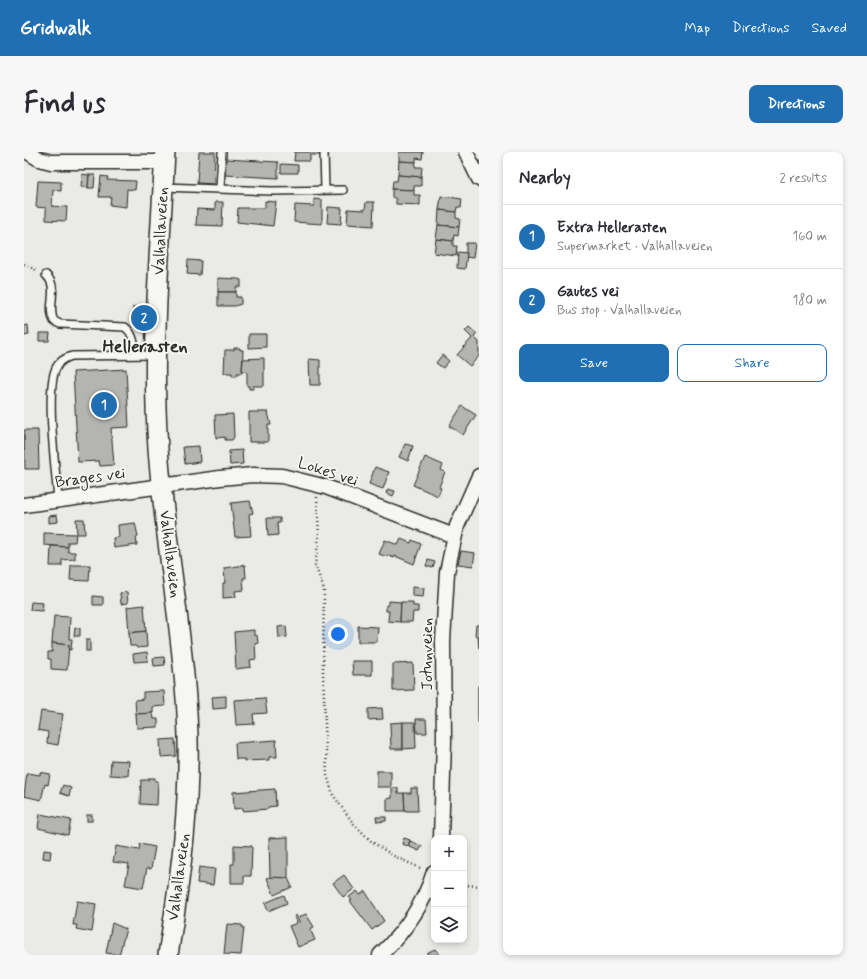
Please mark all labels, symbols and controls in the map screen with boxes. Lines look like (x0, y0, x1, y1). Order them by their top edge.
text: Gridwalk (20, 16, 91, 41)
text: Map (684, 19, 710, 37)
text: Directions (732, 19, 790, 37)
text: Saved (812, 19, 847, 37)
button: Directions (749, 85, 843, 123)
text: Find us (24, 86, 105, 123)
text: Nearby (519, 167, 571, 189)
text: 2 results (780, 170, 827, 187)
street label: Valhallaveien (148, 187, 174, 275)
text: Extra Hellerasten (557, 218, 667, 238)
text: 1 (529, 228, 535, 245)
text: 160 m (792, 228, 827, 245)
text: Supermarket · Valhallaveien (557, 238, 713, 255)
text: Gautes vei (557, 282, 619, 302)
text: 2 (529, 292, 535, 309)
text: 180 m (792, 292, 827, 309)
text: Bus stop · Valhallaveien (557, 302, 682, 319)
pin: 2 (131, 303, 157, 333)
district label: Hellerasten (102, 335, 188, 359)
button: Save (519, 344, 669, 382)
button: Share (677, 344, 827, 382)
pin: 1 (91, 390, 117, 420)
street label: Lokes vei (295, 452, 361, 492)
street label: Brages vei (54, 463, 127, 494)
street label: Valhallaveien (154, 509, 186, 599)
street label: Jotunveien (417, 618, 438, 690)
your location (328, 624, 348, 644)
street label: Valhallaveien (162, 832, 196, 922)
map controls (431, 835, 467, 943)
button: + (431, 835, 467, 871)
button: − (431, 871, 467, 907)
button: layers (431, 907, 467, 943)

